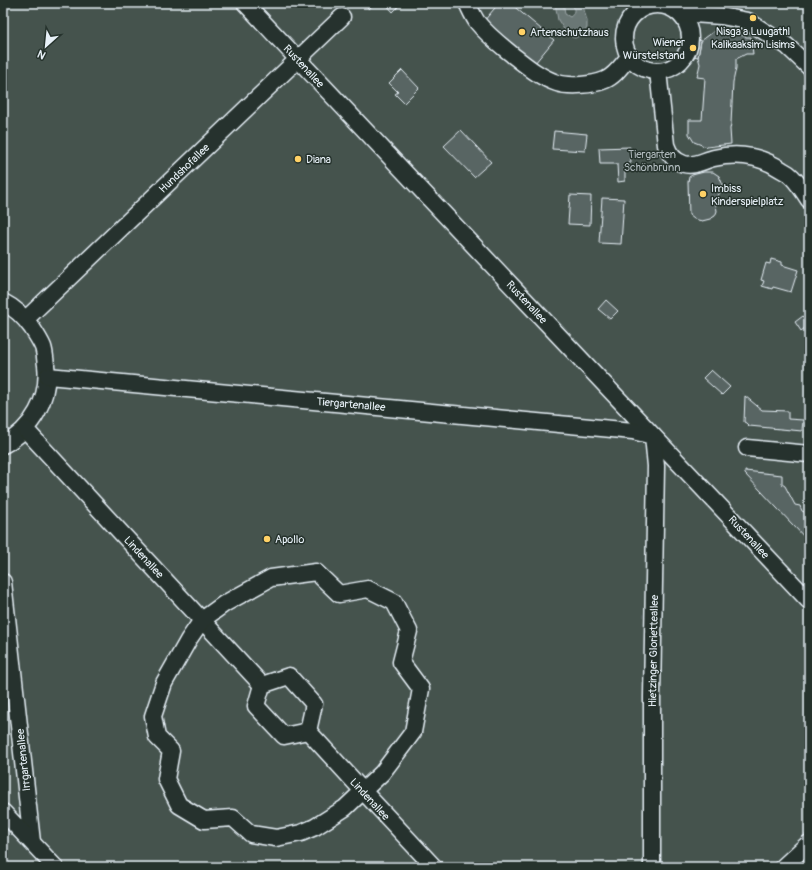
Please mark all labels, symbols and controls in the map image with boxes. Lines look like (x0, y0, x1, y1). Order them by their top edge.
marker: Nisga'a Luugathl Kalikaaksim Lisims (748, 13, 758, 23)
place label: Nisga'a Luugathl Kalikaaksim Lisims (711, 25, 795, 51)
north arrow (26, 26, 66, 66)
place label: Artenschutzhaus (530, 26, 609, 39)
marker: Artenschutzhaus (517, 27, 527, 37)
place label: Wiener Würstelstand (623, 36, 685, 62)
street label: Rustenallee (281, 42, 327, 91)
marker: Wiener Würstelstand (688, 43, 698, 53)
text: N (35, 47, 48, 62)
street label: Hundshofallee (156, 141, 213, 196)
park label: Tiergarten Schönbrunn (624, 148, 680, 174)
place label: Diana (306, 153, 331, 166)
marker: Diana (293, 154, 303, 164)
place label: Imbiss Kinderspielplatz (711, 182, 784, 208)
marker: Imbiss Kinderspielplatz (698, 189, 708, 199)
street label: Rustenallee (504, 278, 550, 327)
street label: Tiergartenallee (316, 395, 386, 414)
street label: Rustenallee (726, 513, 772, 562)
place label: Apollo (275, 533, 304, 546)
street label: Lindenallee (121, 534, 167, 581)
marker: Apollo (262, 534, 272, 544)
street label: Hietzinger Glorietteallee (646, 594, 661, 707)
street label: Irrgartenallee (14, 728, 33, 792)
street label: Lindenallee (347, 776, 393, 823)

